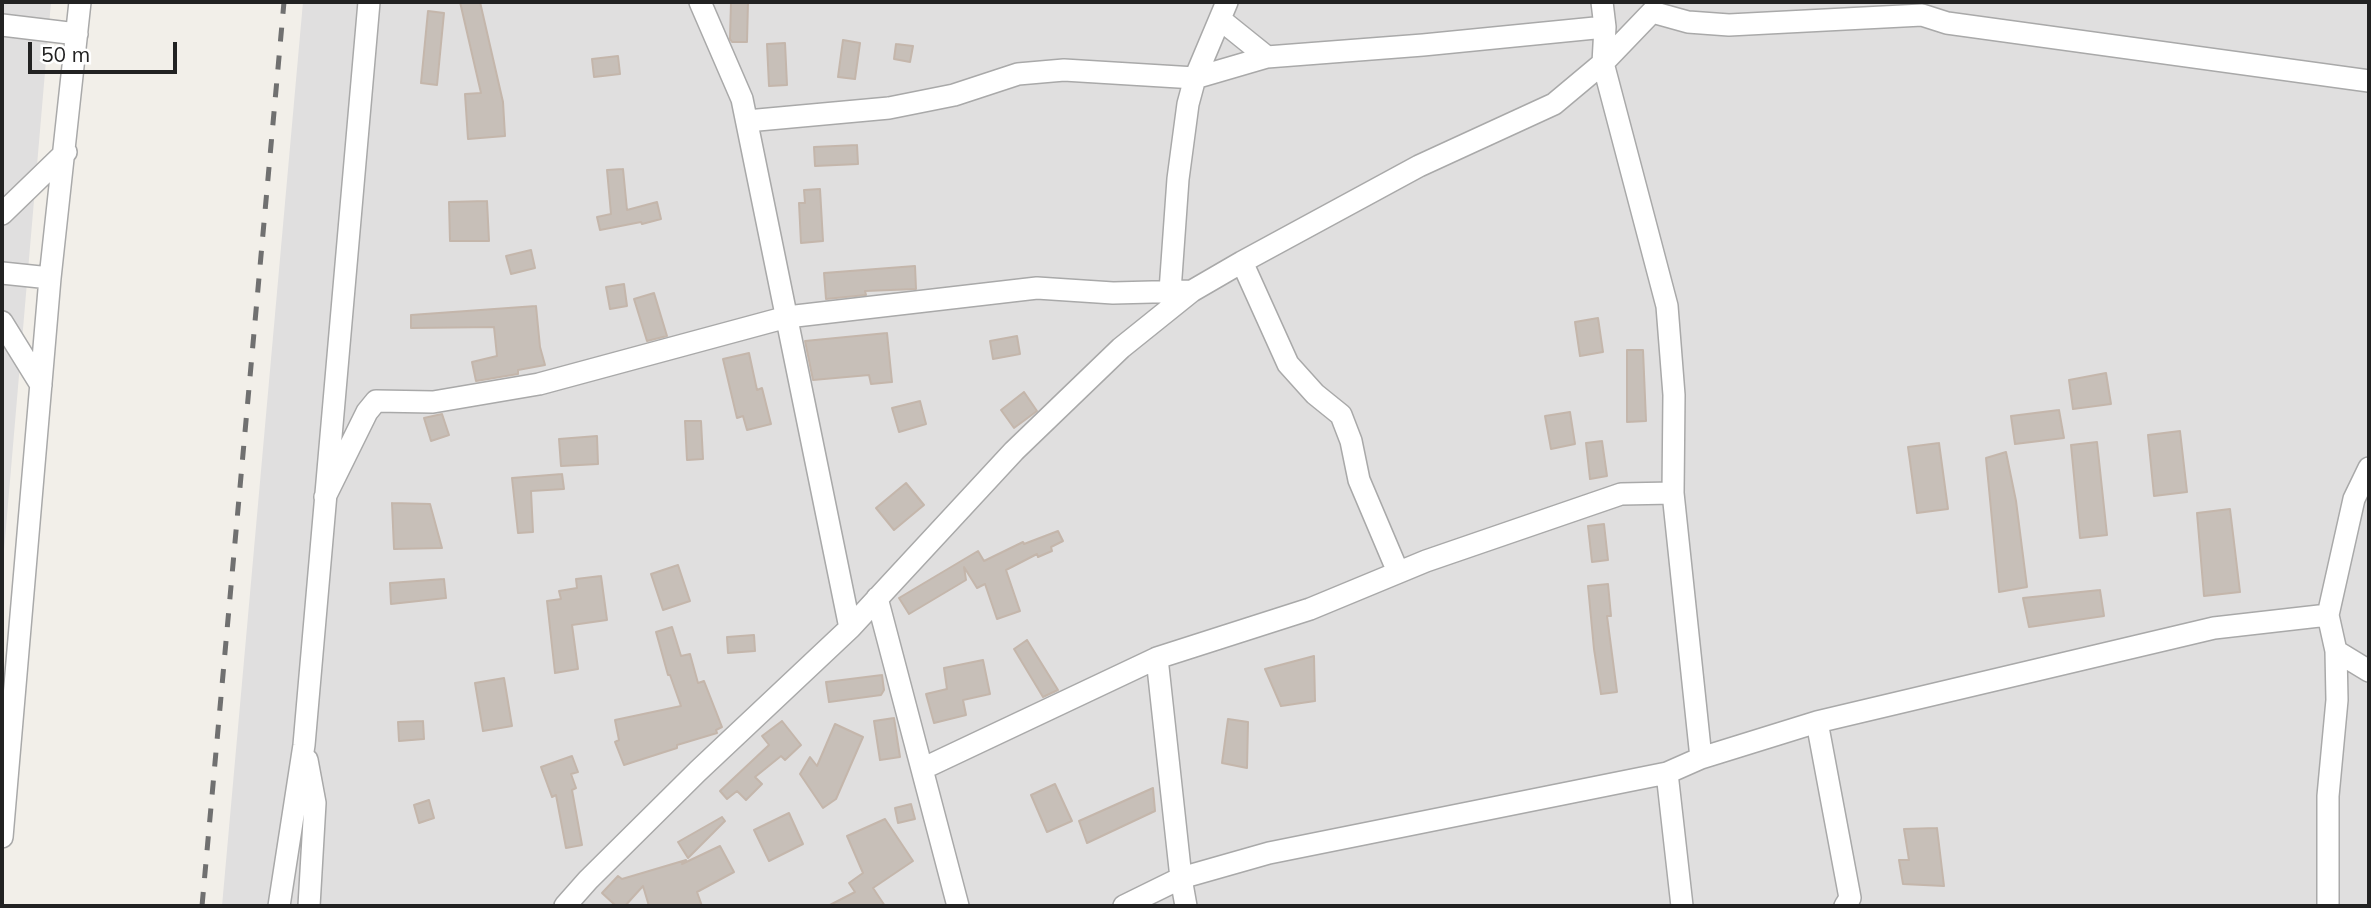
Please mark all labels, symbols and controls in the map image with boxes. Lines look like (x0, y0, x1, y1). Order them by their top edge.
scale bar (32, 28, 180, 72)
text: 50 m (41, 41, 90, 67)

